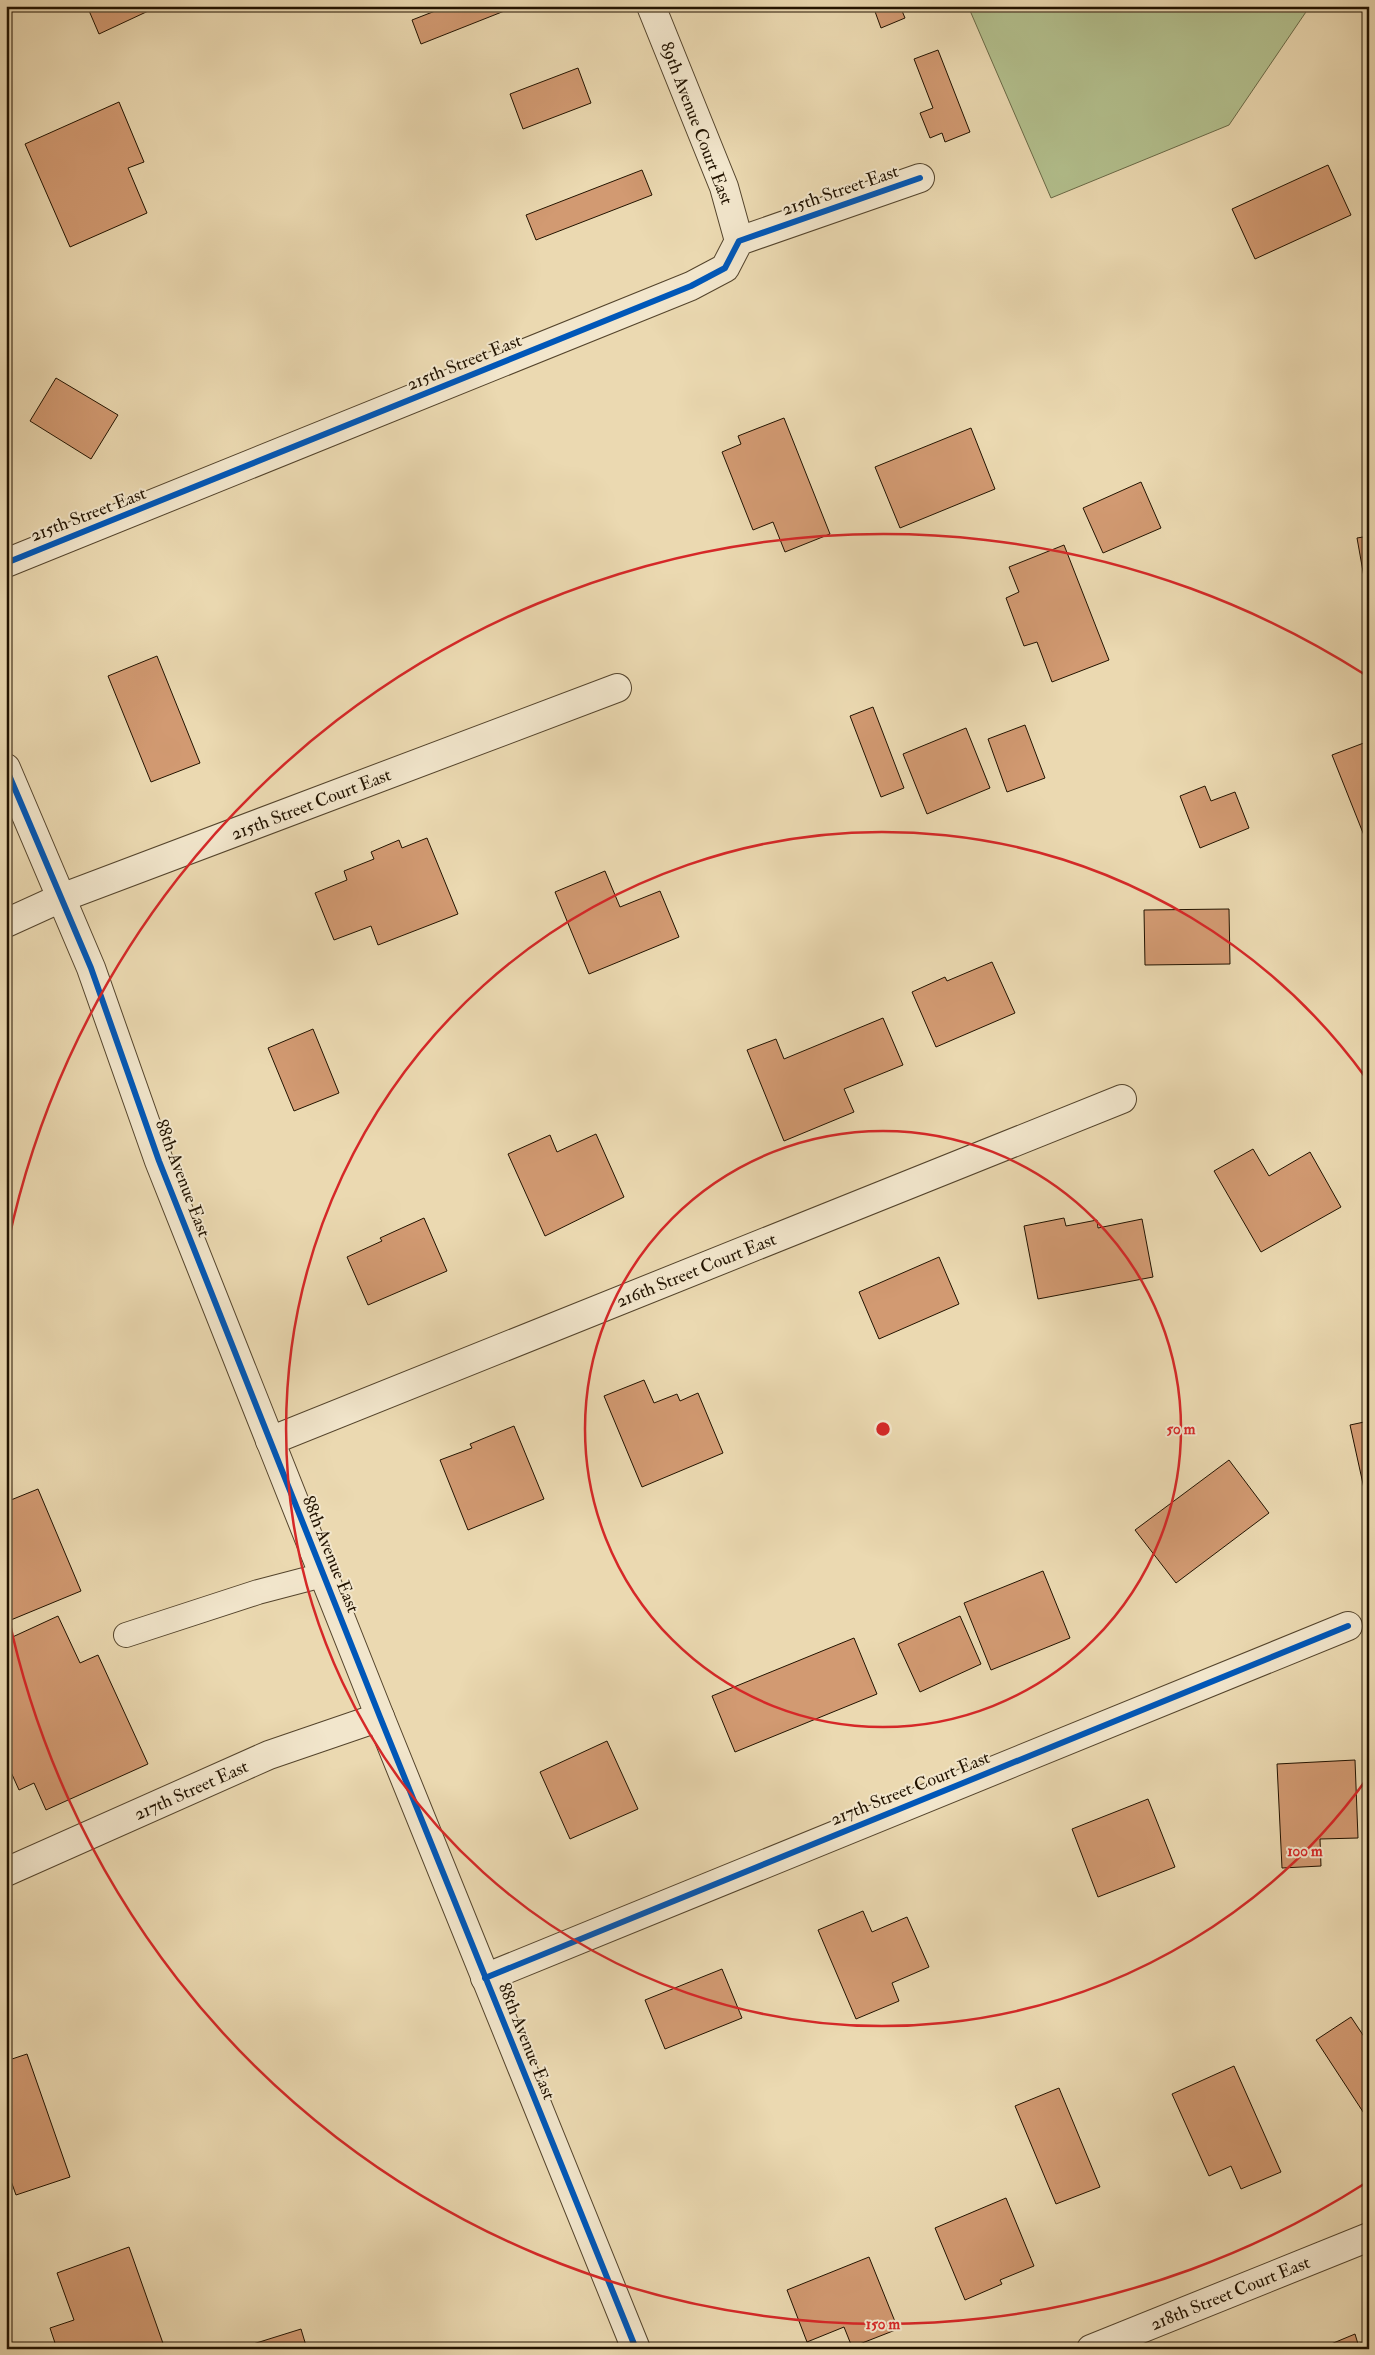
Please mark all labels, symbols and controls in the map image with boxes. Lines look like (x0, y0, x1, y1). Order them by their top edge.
street label: 89th Avenue Court East (655, 39, 738, 208)
street label: 215th Street East (779, 160, 902, 221)
street label: 215th Street East (403, 329, 525, 396)
street label: 215th Street East (27, 482, 149, 547)
street label: 215th Street Court East (228, 763, 395, 846)
street label: 88th Avenue East (150, 1116, 216, 1240)
street label: 216th Street Court East (613, 1228, 780, 1313)
centre of rings (874, 1420, 892, 1438)
text: 50 m (1167, 1420, 1196, 1439)
street label: 88th Avenue East (297, 1492, 365, 1616)
street label: 217th Street Court East (827, 1746, 993, 1831)
street label: 217th Street East (131, 1755, 252, 1826)
text: 100 m (1287, 1842, 1323, 1861)
street label: 88th Avenue East (493, 1979, 561, 2103)
street label: 218th Street Court East (1147, 2251, 1313, 2336)
text: 150 m (866, 2315, 900, 2334)

